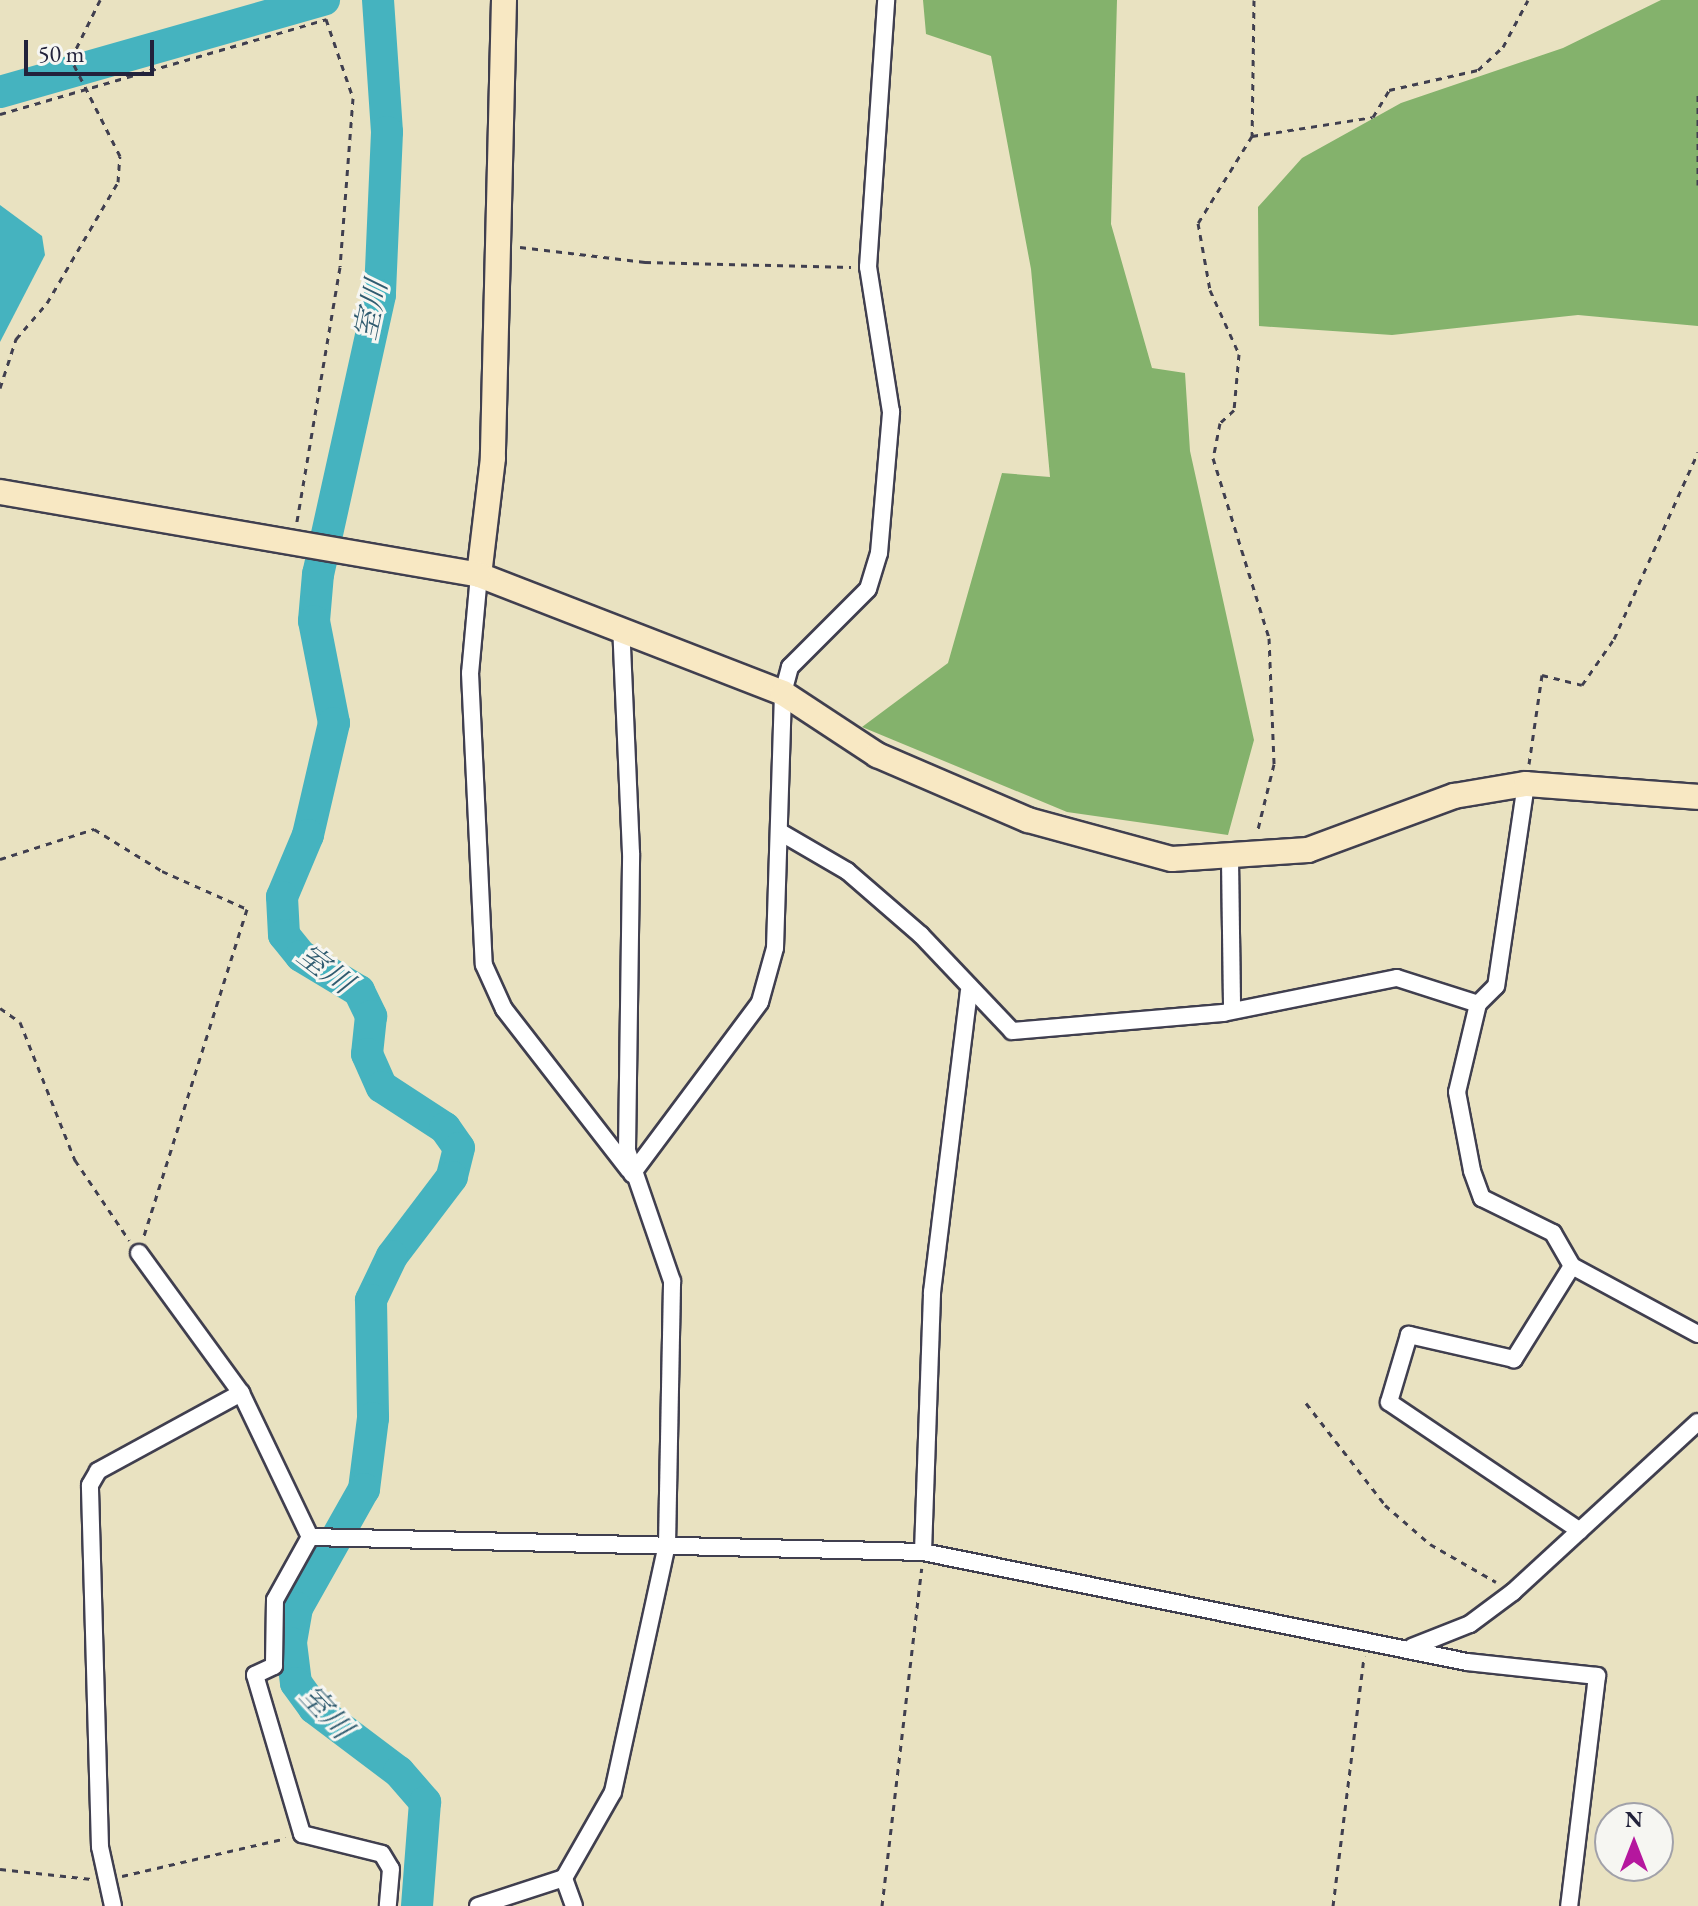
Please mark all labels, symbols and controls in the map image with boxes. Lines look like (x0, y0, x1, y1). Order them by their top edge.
scale bar (28, 24, 158, 74)
text: 50 m (38, 38, 85, 69)
water label: 室川 (347, 277, 395, 343)
water label: 室川 (290, 937, 360, 1001)
water label: 室川 (292, 1678, 360, 1746)
north arrow (1594, 1802, 1674, 1882)
text: N (1625, 1805, 1643, 1834)

